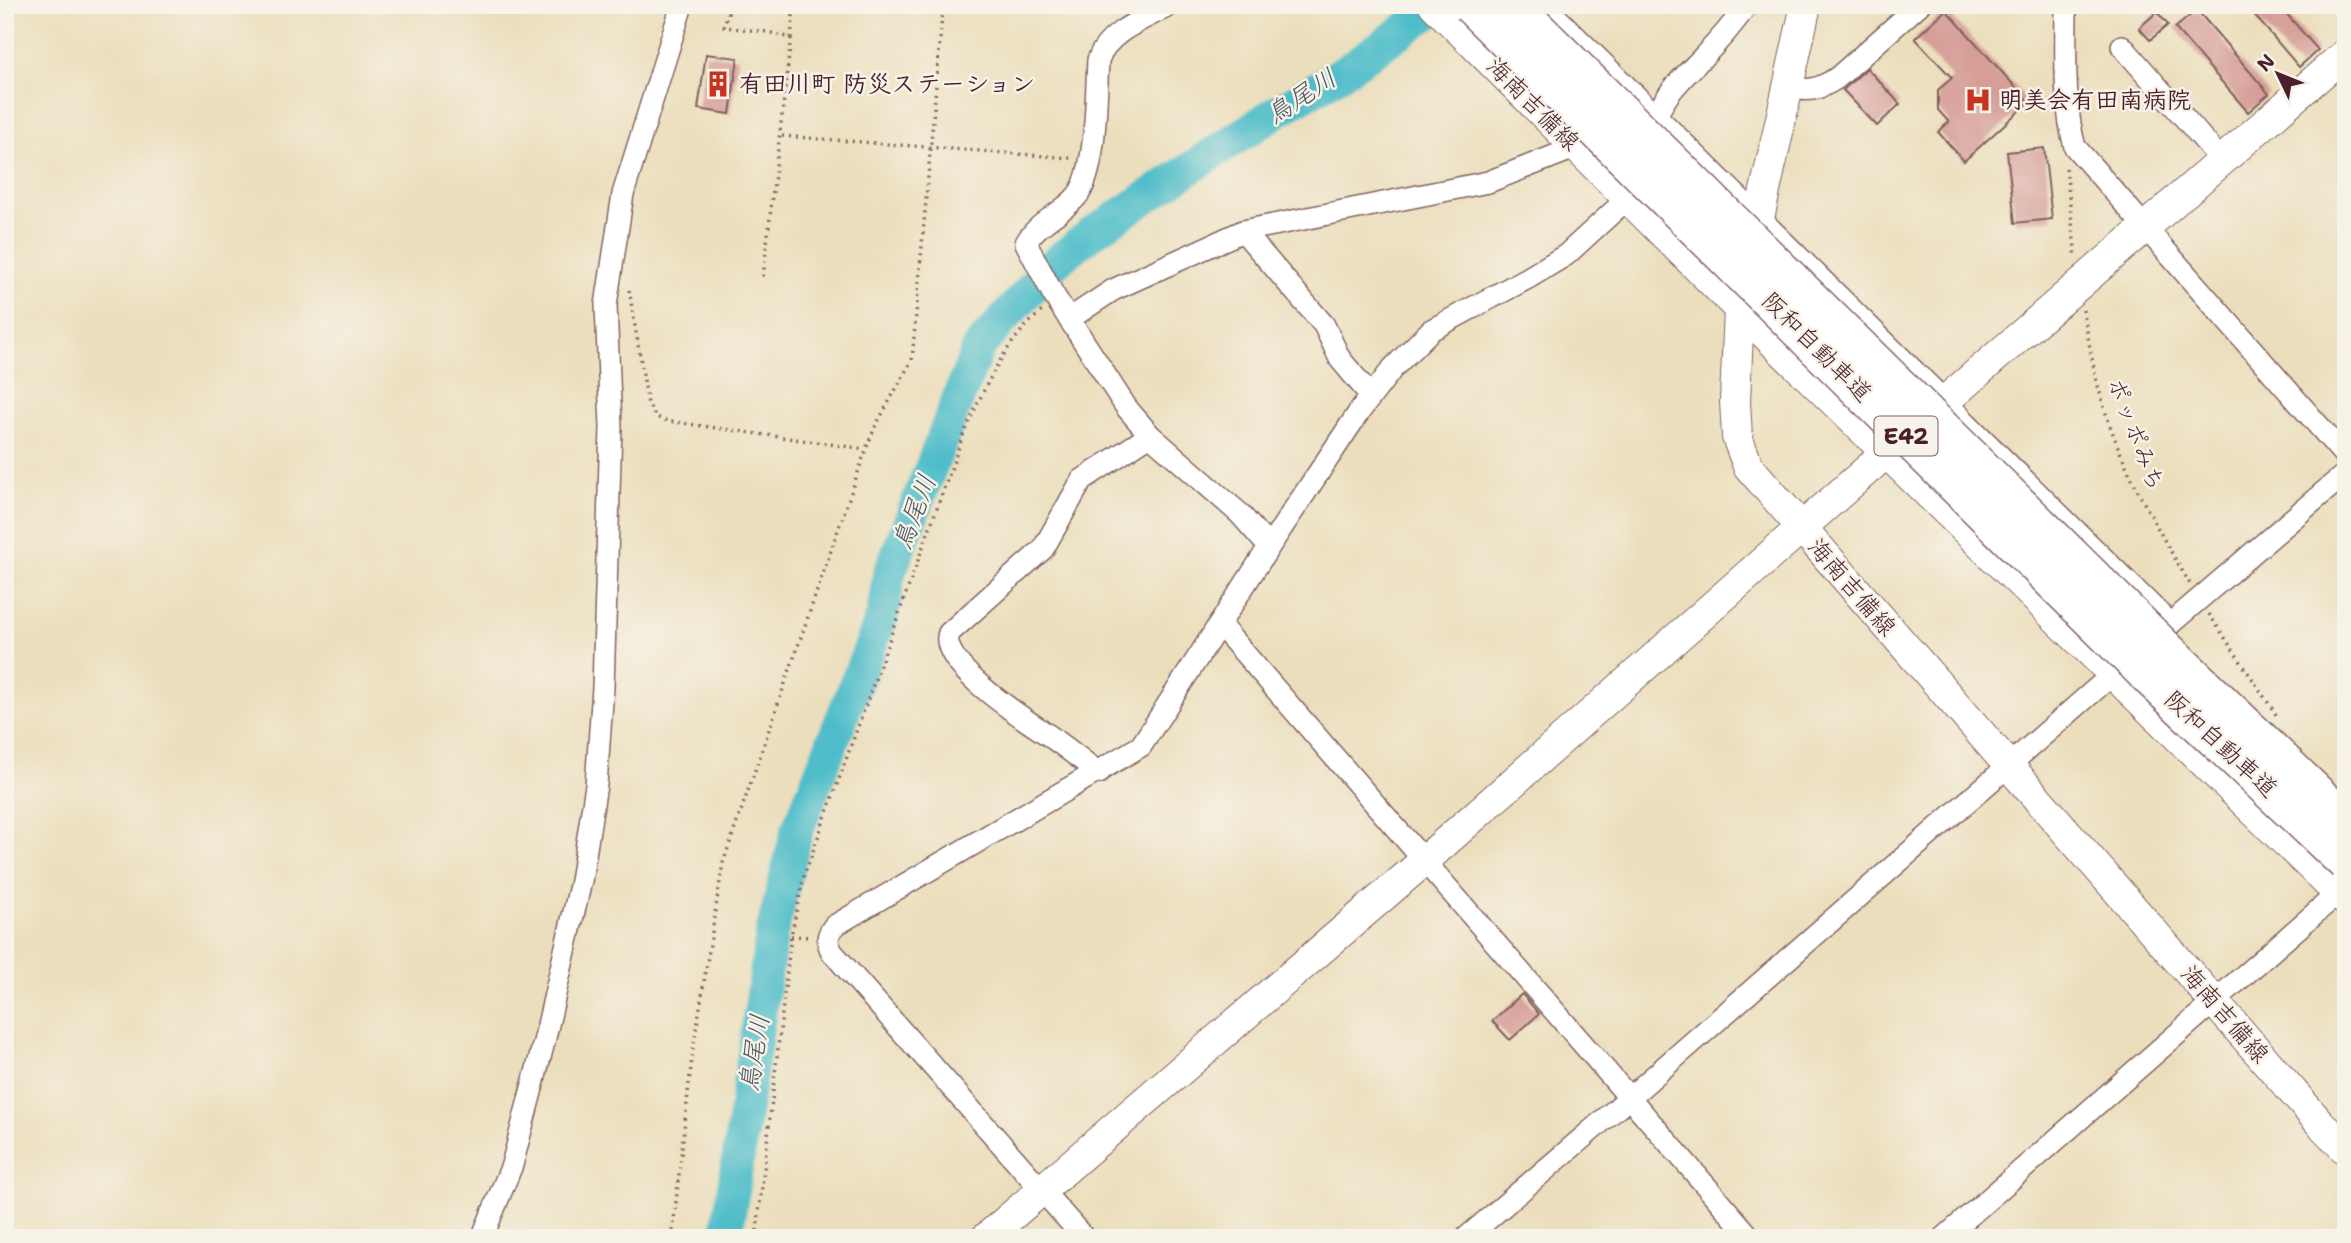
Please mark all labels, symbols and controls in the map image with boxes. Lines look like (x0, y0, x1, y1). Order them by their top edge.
north arrow (2242, 38, 2312, 108)
text: N (2252, 49, 2280, 77)
street label: 海南吉備線 (1479, 50, 1587, 158)
water label: 鳥尾川 (1258, 60, 1343, 132)
place label: 有田川町 防災ステーション (739, 68, 1035, 100)
building icon: 有田川町 防災ステーション (703, 69, 733, 99)
place label: 明美会有田南病院 (1999, 84, 2191, 116)
hospital icon: 明美会有田南病院 (1963, 85, 1993, 115)
street label: 阪和自動車道 (1755, 285, 1879, 409)
street label: ポッポみち (2100, 373, 2172, 495)
road number: E42 (1874, 416, 1938, 456)
water label: 鳥尾川 (883, 469, 944, 555)
street label: 海南吉備線 (1801, 531, 1903, 643)
street label: 阪和自動車道 (2157, 683, 2285, 805)
street label: 海南吉備線 (2174, 958, 2276, 1070)
water label: 鳥尾川 (730, 1012, 777, 1094)

